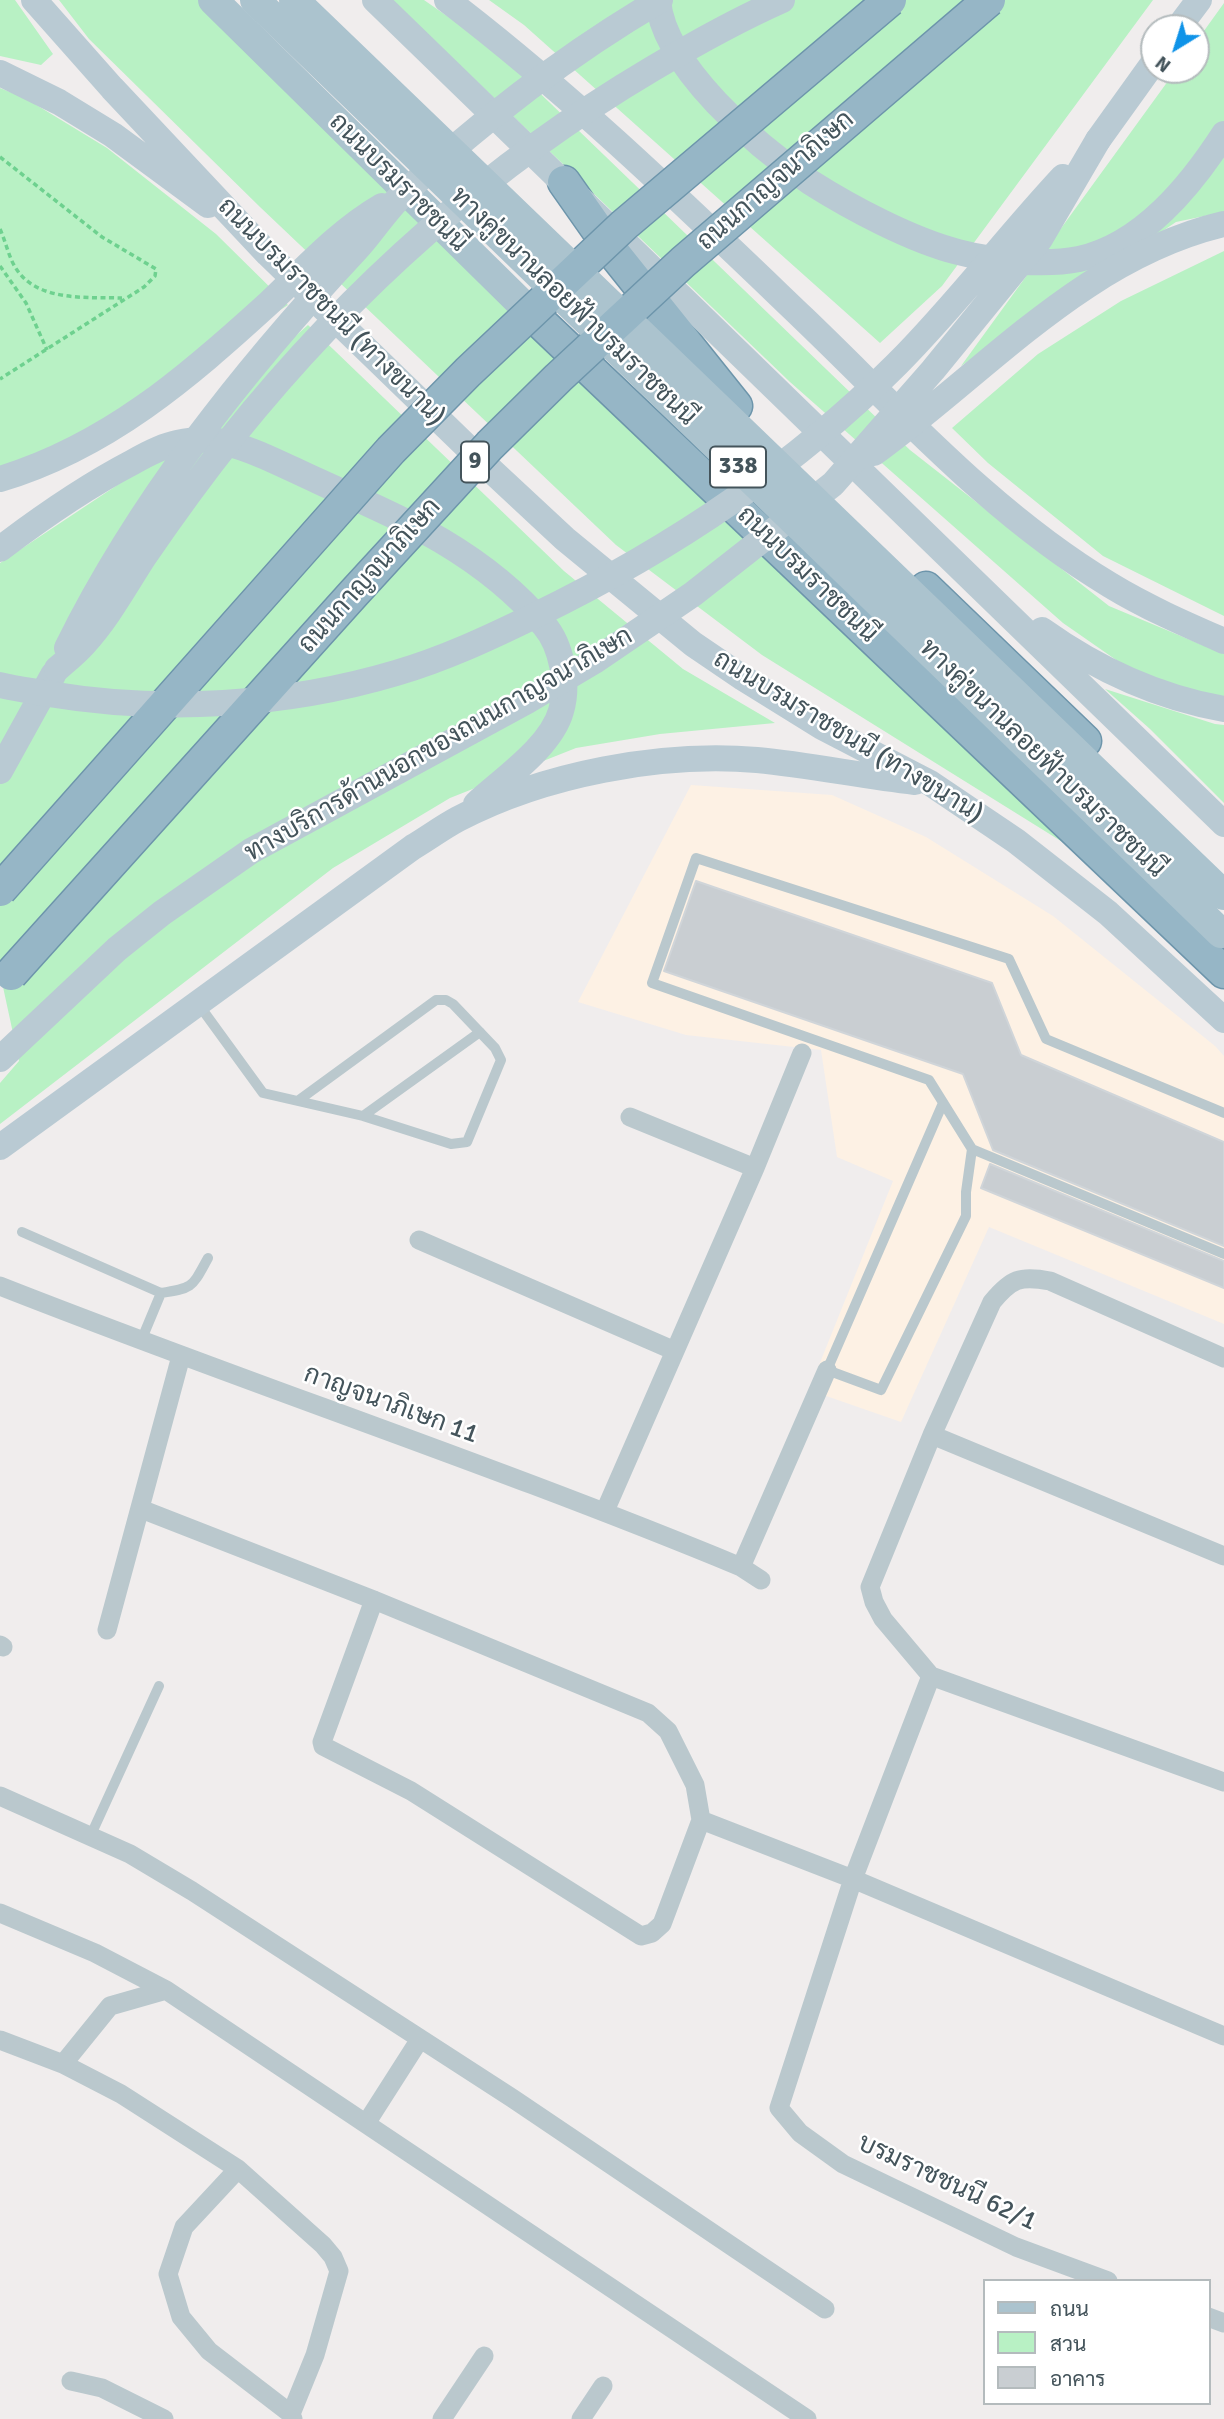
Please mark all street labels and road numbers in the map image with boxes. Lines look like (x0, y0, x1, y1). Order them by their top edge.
street label: ถนนกาญจนาภิเษก (691, 104, 861, 258)
street label: ถนนบรมราชชนนี (322, 107, 474, 259)
street label: ทางคู่ขนานลอยฟ้าบรมราชชนนี (443, 181, 703, 433)
street label: ถนนบรมราชชนนี (ทางขนาน) (211, 192, 451, 432)
road number: 9 (461, 442, 489, 482)
road number: 338 (710, 446, 766, 488)
street label: ถนนกาญจนาภิเษก (292, 492, 448, 660)
street label: ถนนบรมราชชนนี (730, 500, 884, 650)
street label: ทางบริการด้านนอกของถนนกาญจนาภิเษก (240, 621, 638, 869)
street label: ทางคู่ขนานลอยฟ้าบรมราชชนนี (912, 633, 1172, 885)
street label: ถนนบรมราชชนนี (ทางขนาน) (708, 644, 988, 830)
street label: กาญจนาภิเษก 11 (300, 1359, 482, 1451)
street label: บรมราชชนนี 62/1 (853, 2128, 1041, 2238)

